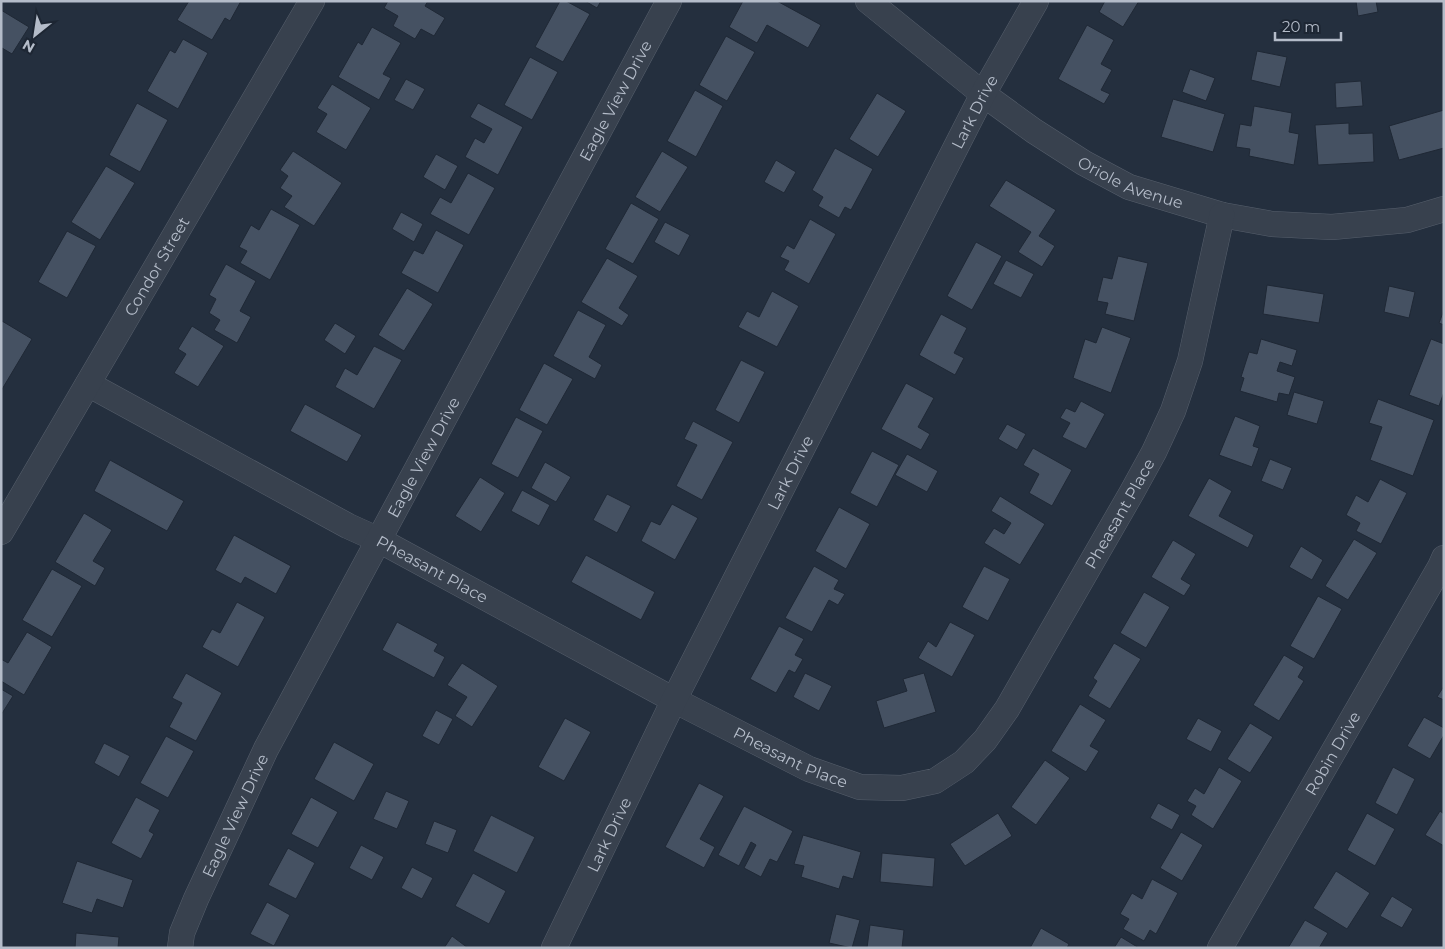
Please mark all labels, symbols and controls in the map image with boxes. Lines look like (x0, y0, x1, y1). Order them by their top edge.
north arrow (10, 10, 60, 60)
scale bar (1275, 10, 1341, 42)
text: 20 m (1282, 17, 1320, 36)
text: N (19, 36, 38, 57)
street label: Eagle View Drive (576, 37, 656, 164)
street label: Lark Drive (948, 72, 1002, 152)
street label: Oriole Avenue (1074, 152, 1185, 213)
street label: Condor Street (121, 213, 194, 320)
street label: Eagle View Drive (384, 394, 464, 521)
street label: Lark Drive (764, 432, 817, 513)
street label: Pheasant Place (1081, 455, 1159, 572)
street label: Pheasant Place (373, 532, 491, 607)
street label: Robin Drive (1301, 708, 1365, 799)
street label: Pheasant Place (730, 723, 850, 792)
street label: Eagle View Drive (198, 751, 272, 881)
street label: Lark Drive (583, 794, 636, 875)

